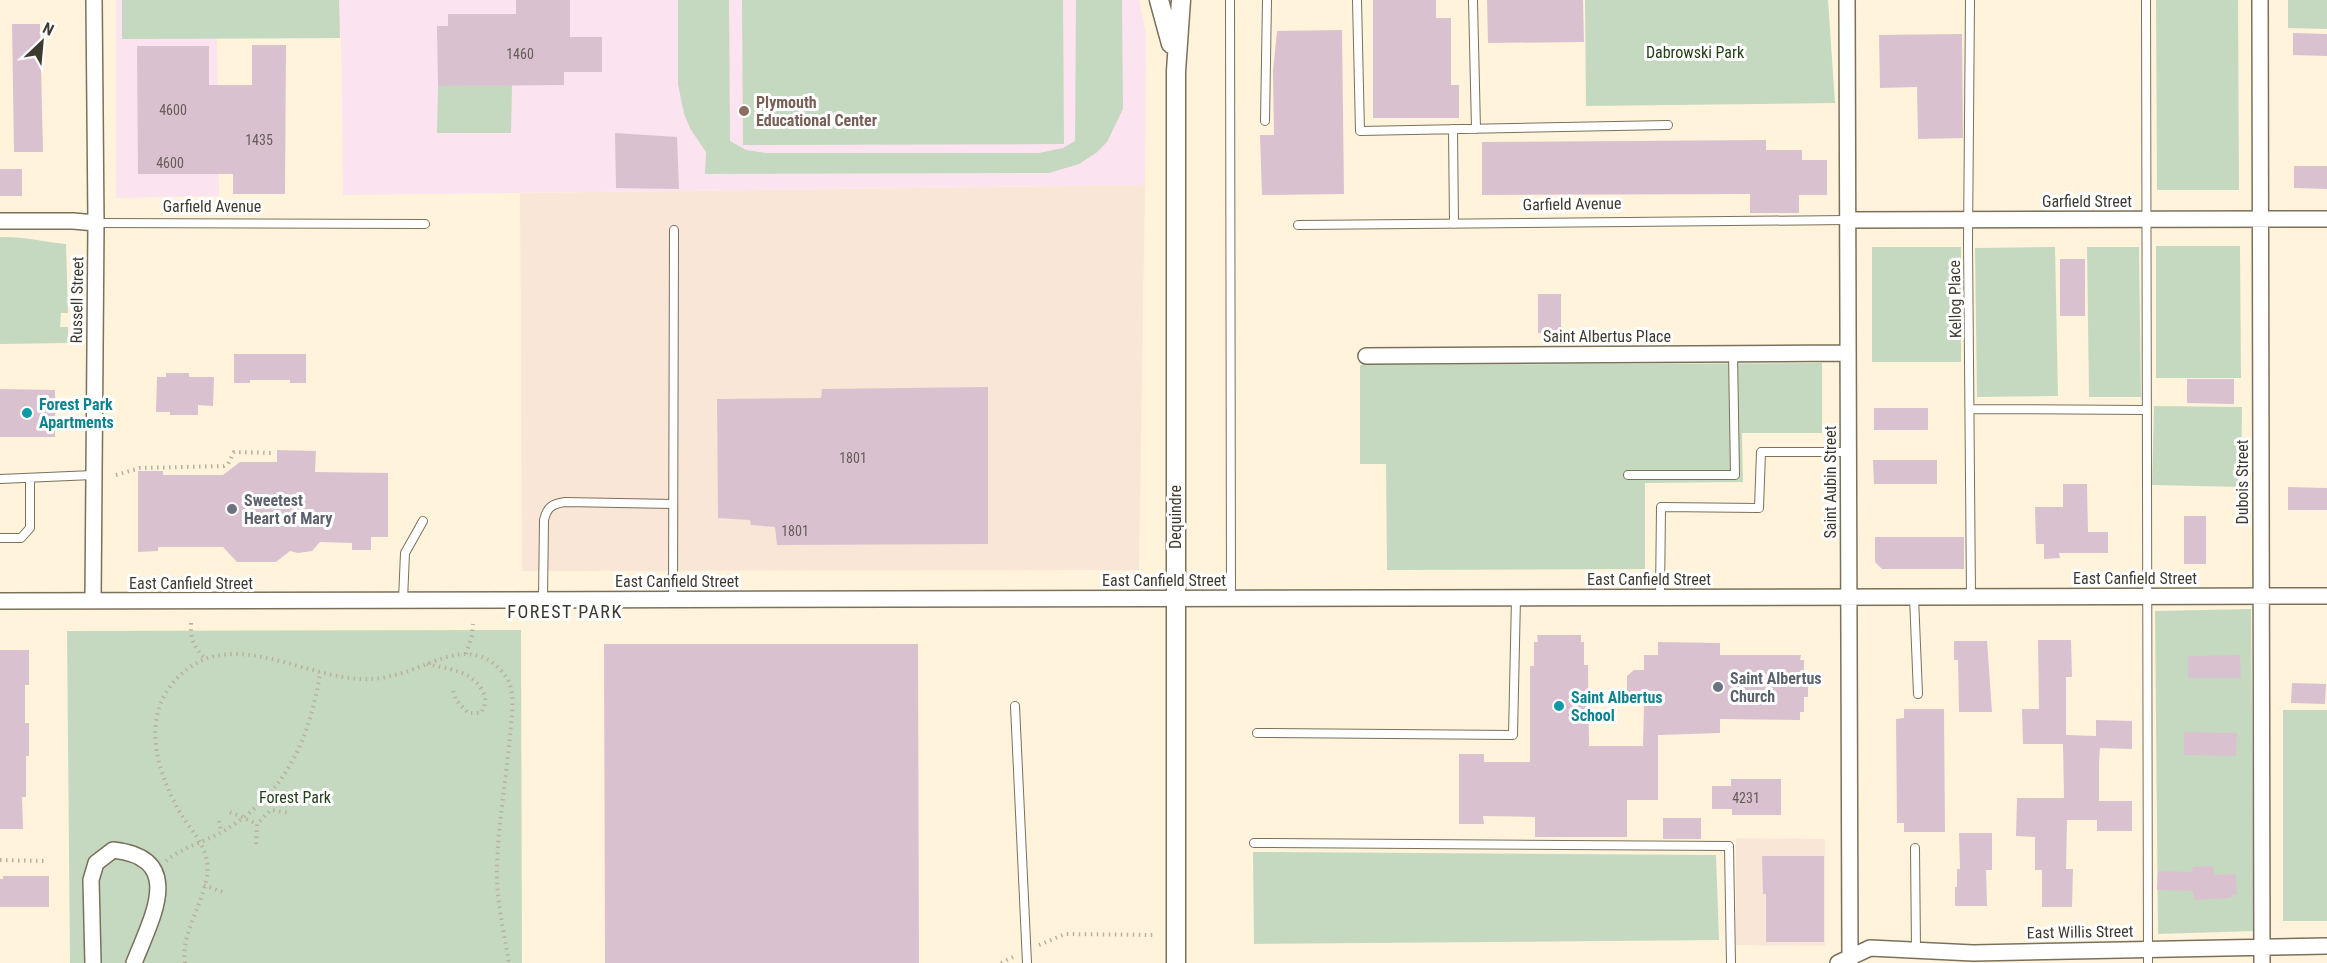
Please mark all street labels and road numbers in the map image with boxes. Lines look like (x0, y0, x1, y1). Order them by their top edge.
street label: Garfield Street (2042, 192, 2132, 211)
street label: Garfield Avenue (1522, 194, 1622, 214)
street label: Garfield Avenue (163, 197, 261, 216)
street label: Russell Street (67, 256, 87, 344)
street label: Kellog Place (1945, 260, 1965, 338)
street label: Saint Albertus Place (1543, 327, 1671, 346)
street label: Saint Aubin Street (1821, 425, 1840, 539)
street label: Dubois Street (2233, 439, 2252, 524)
street label: Dequindre (1166, 485, 1185, 549)
street label: East Canfield Street (2073, 569, 2197, 588)
street label: East Canfield Street (1587, 570, 1711, 589)
street label: East Canfield Street (1102, 571, 1226, 590)
street label: East Canfield Street (615, 572, 739, 591)
street label: East Canfield Street (129, 574, 253, 593)
street label: East Willis Street (2027, 922, 2134, 942)

